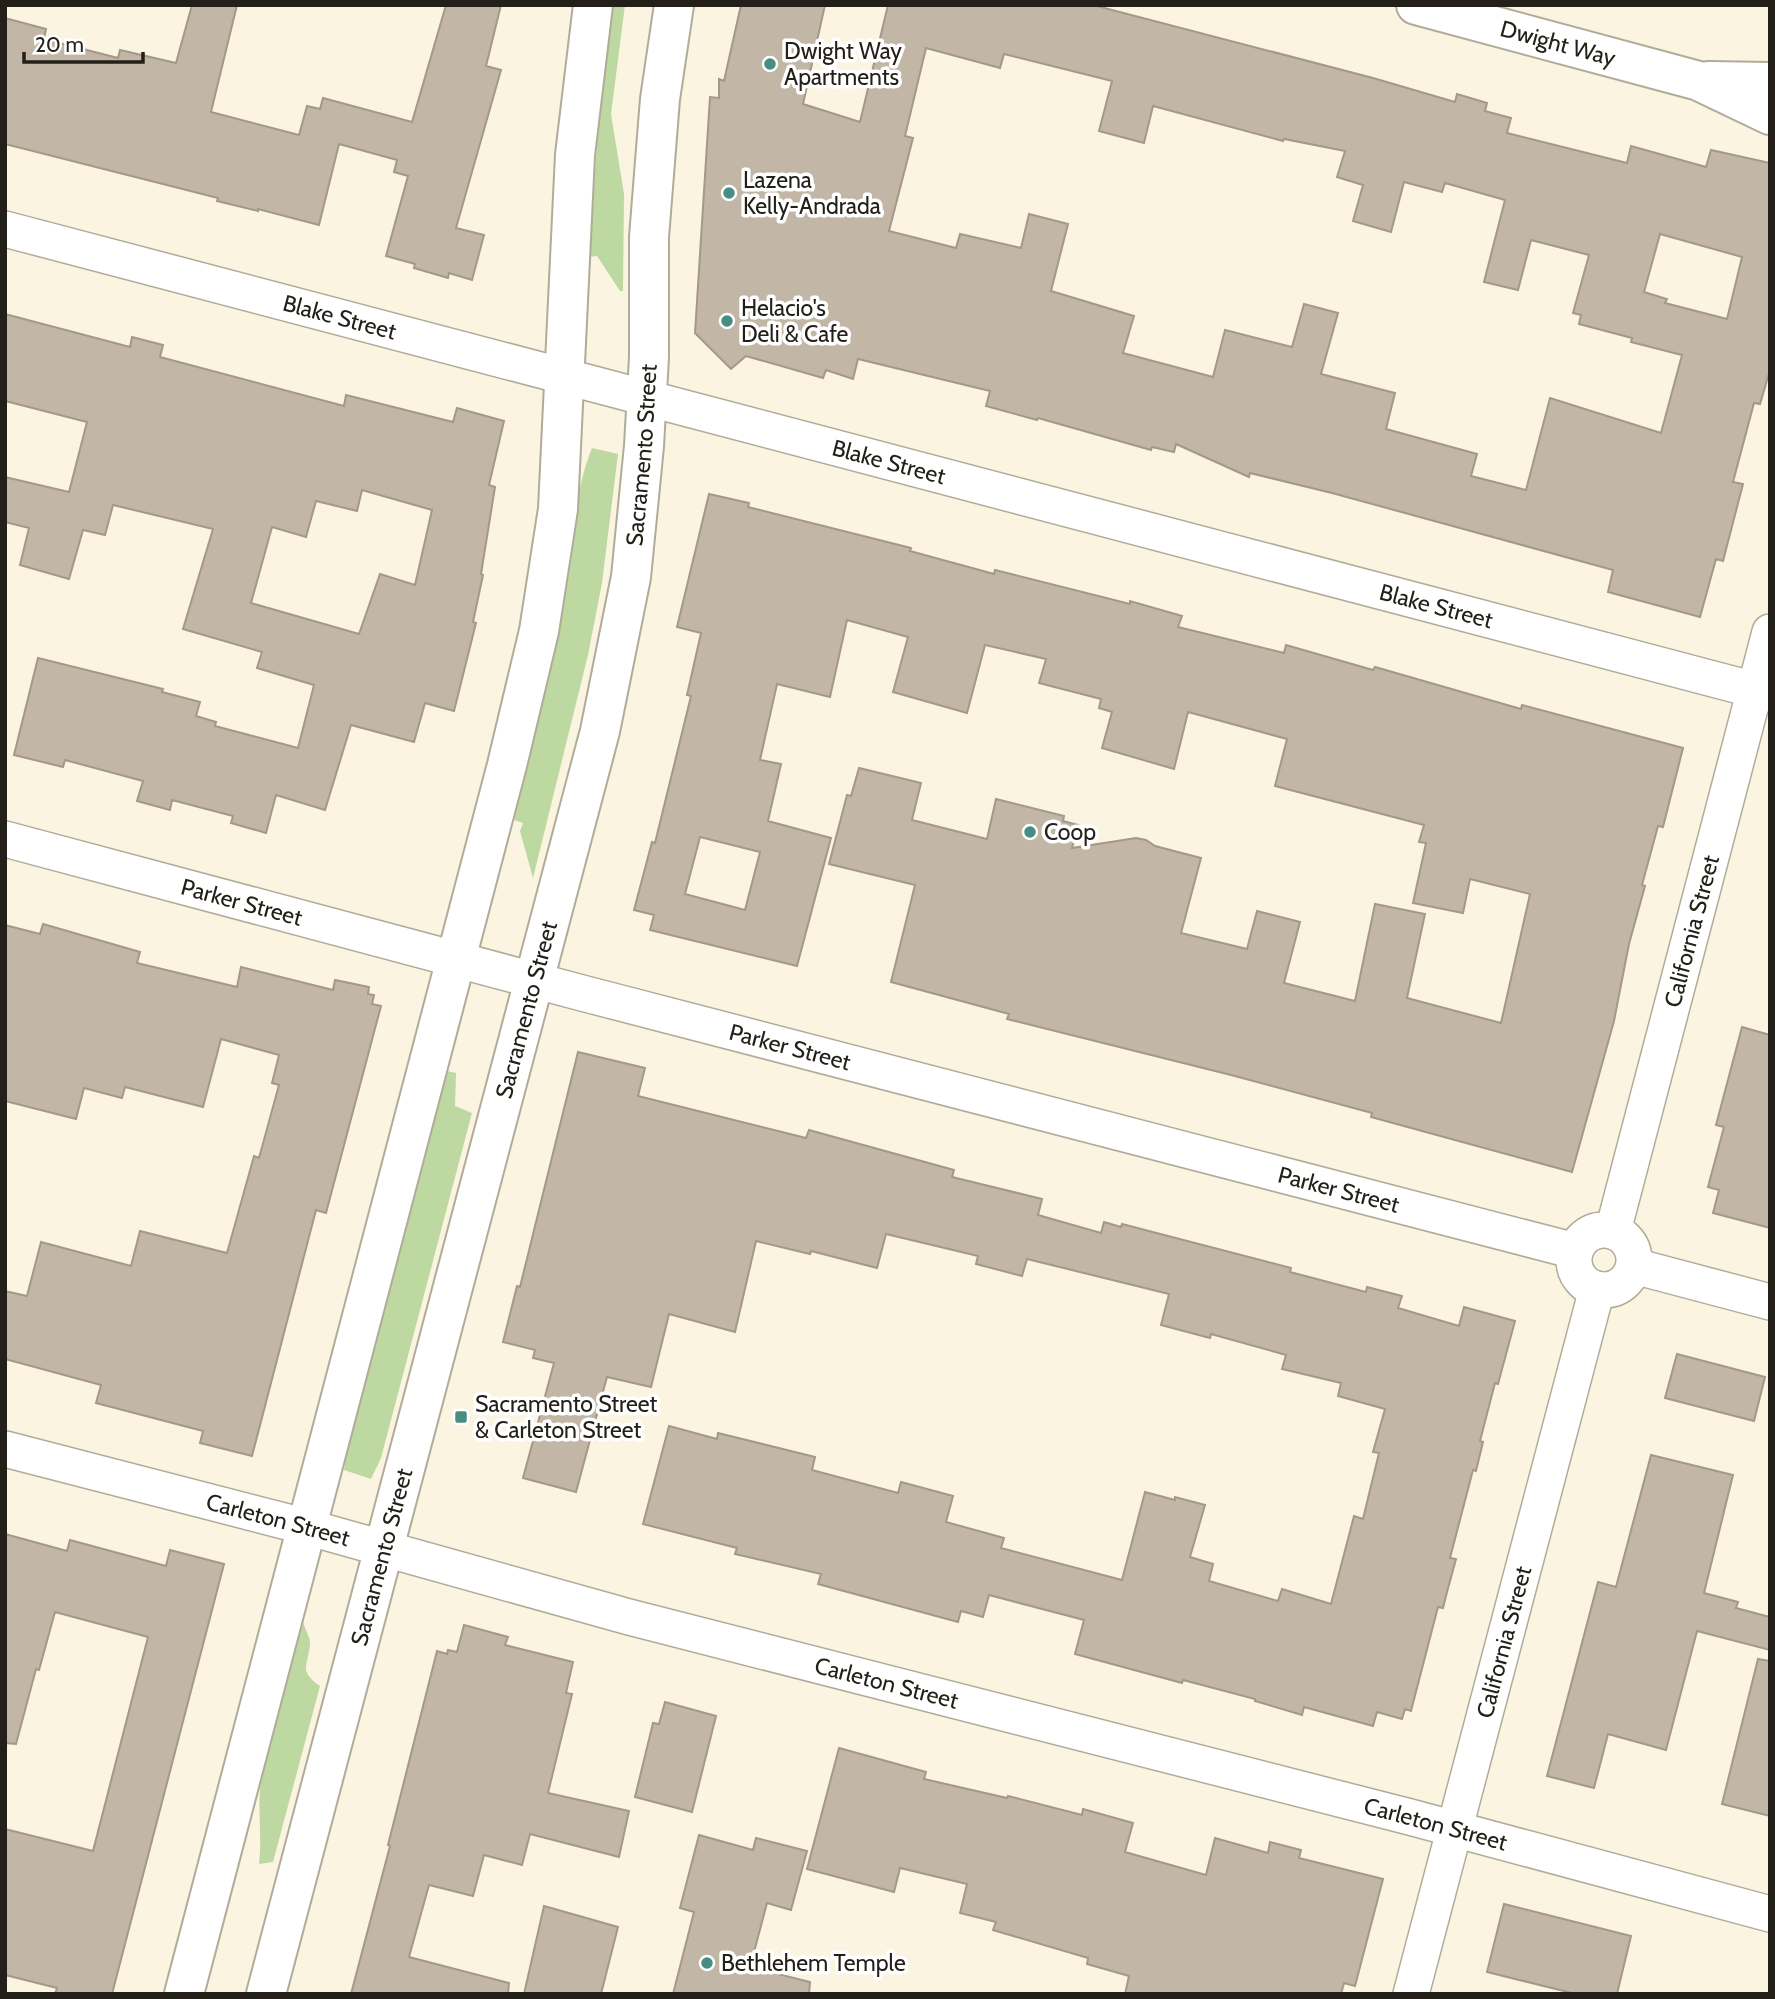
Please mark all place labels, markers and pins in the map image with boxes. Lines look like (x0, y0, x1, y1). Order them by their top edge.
place label: Dwight Way Apartments (784, 37, 902, 91)
marker: Dwight Way Apartments (762, 56, 778, 72)
place label: Lazena Kelly-Andrada (743, 166, 881, 220)
marker: Lazena Kelly-Andrada (721, 185, 737, 201)
place label: Helacio's Deli & Cafe (741, 294, 849, 348)
marker: Helacio's Deli & Cafe (719, 313, 735, 329)
place label: Coop (1044, 818, 1096, 846)
marker: Coop (1022, 824, 1038, 840)
place label: Sacramento Street & Carleton Street (475, 1390, 658, 1444)
marker: Sacramento Street & Carleton Street (453, 1409, 469, 1425)
place label: Bethlehem Temple (721, 1949, 906, 1977)
marker: Bethlehem Temple (699, 1955, 715, 1971)

